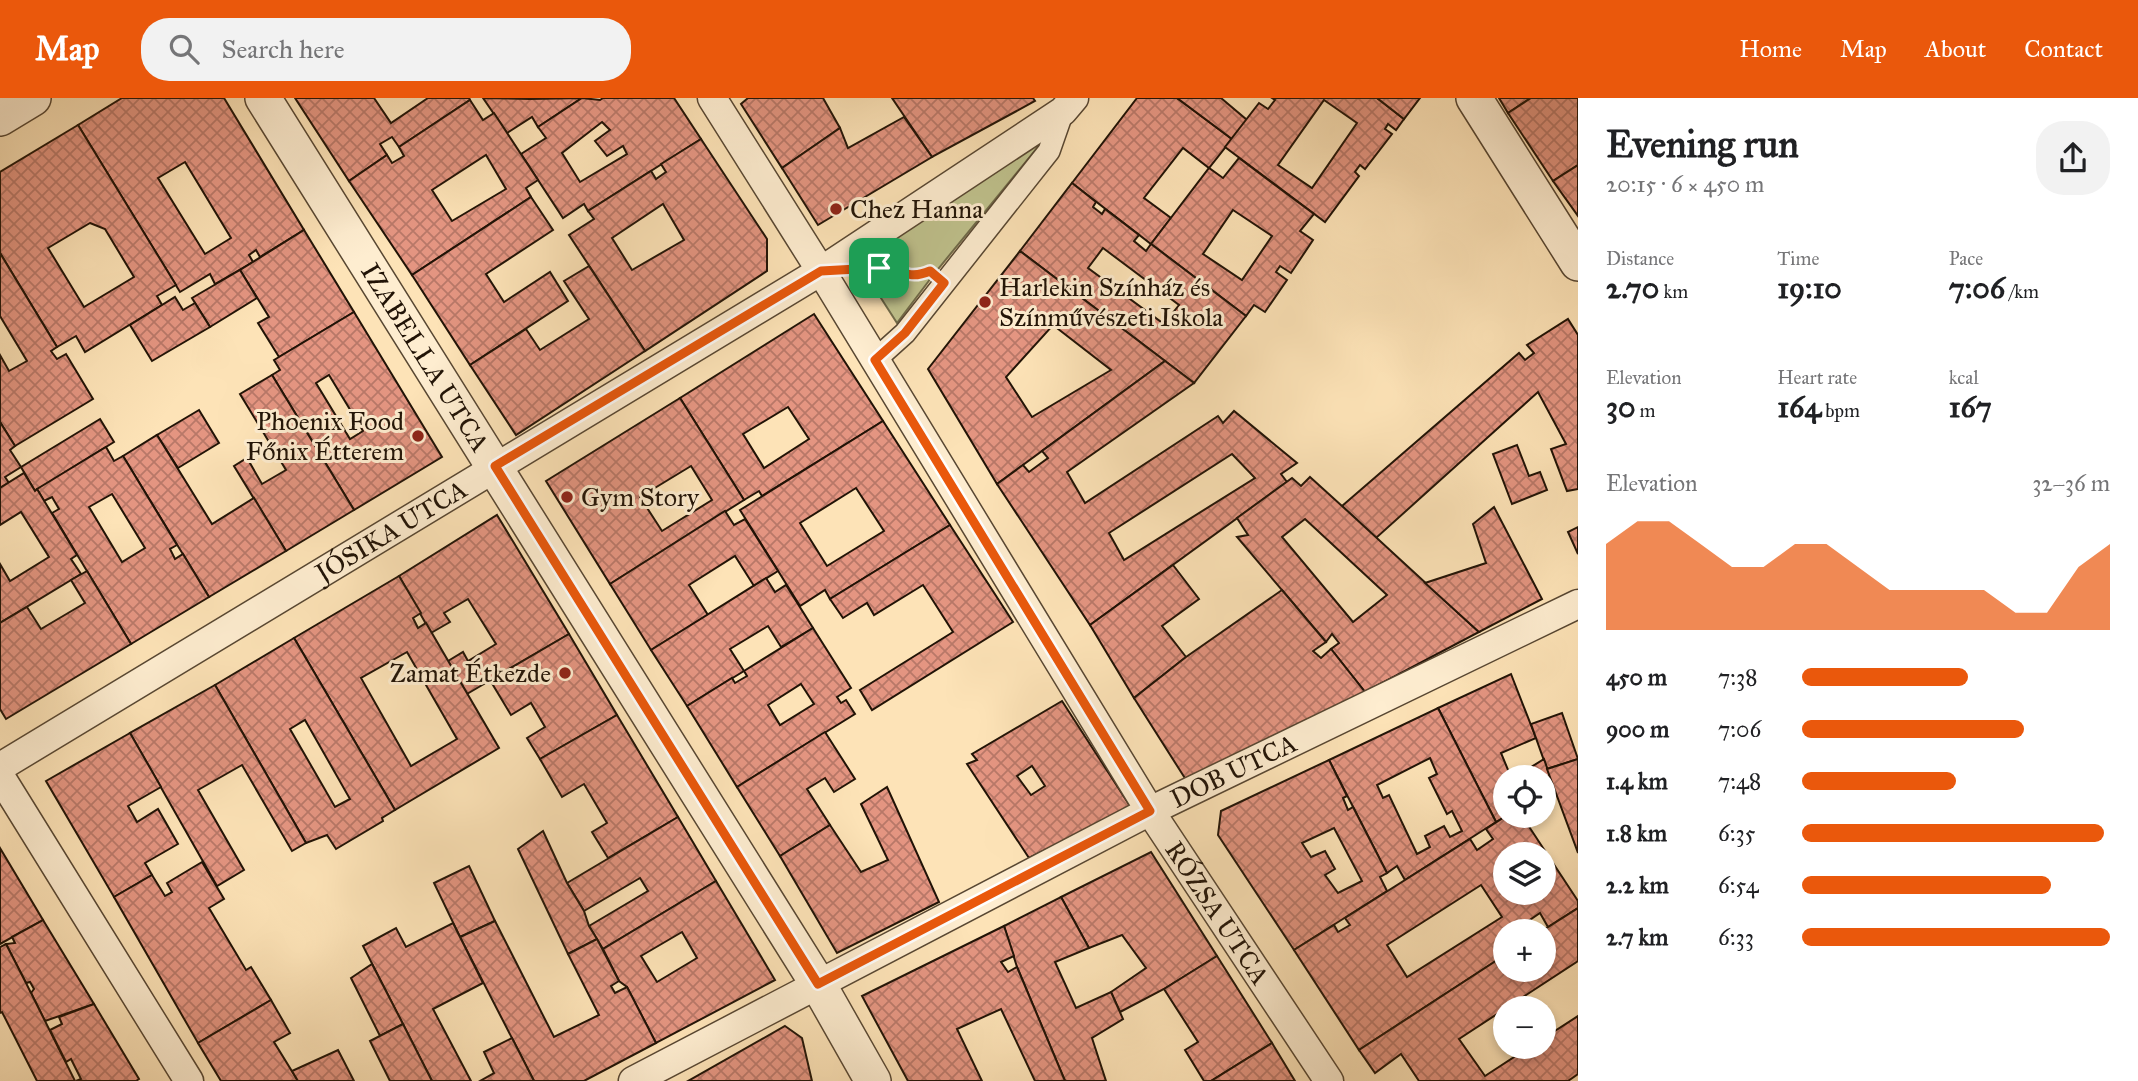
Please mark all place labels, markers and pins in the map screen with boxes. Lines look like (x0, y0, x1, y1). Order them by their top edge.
place label: Chez Hanna (850, 193, 983, 225)
marker: Chez Hanna (828, 201, 844, 217)
pin (849, 238, 909, 298)
place label: Harlekin Színház és Színművészeti Iskola (999, 271, 1223, 333)
marker: Harlekin Színház és Színművészeti Iskola (977, 294, 993, 310)
place label: Phoenix Food Főnix Étterem (246, 405, 404, 467)
marker: Phoenix Food Főnix Étterem (410, 428, 426, 444)
place label: Gym Story (581, 481, 700, 513)
marker: Gym Story (559, 489, 575, 505)
place label: Zamat Étkezde (390, 657, 551, 689)
marker: Zamat Étkezde (557, 665, 573, 681)

